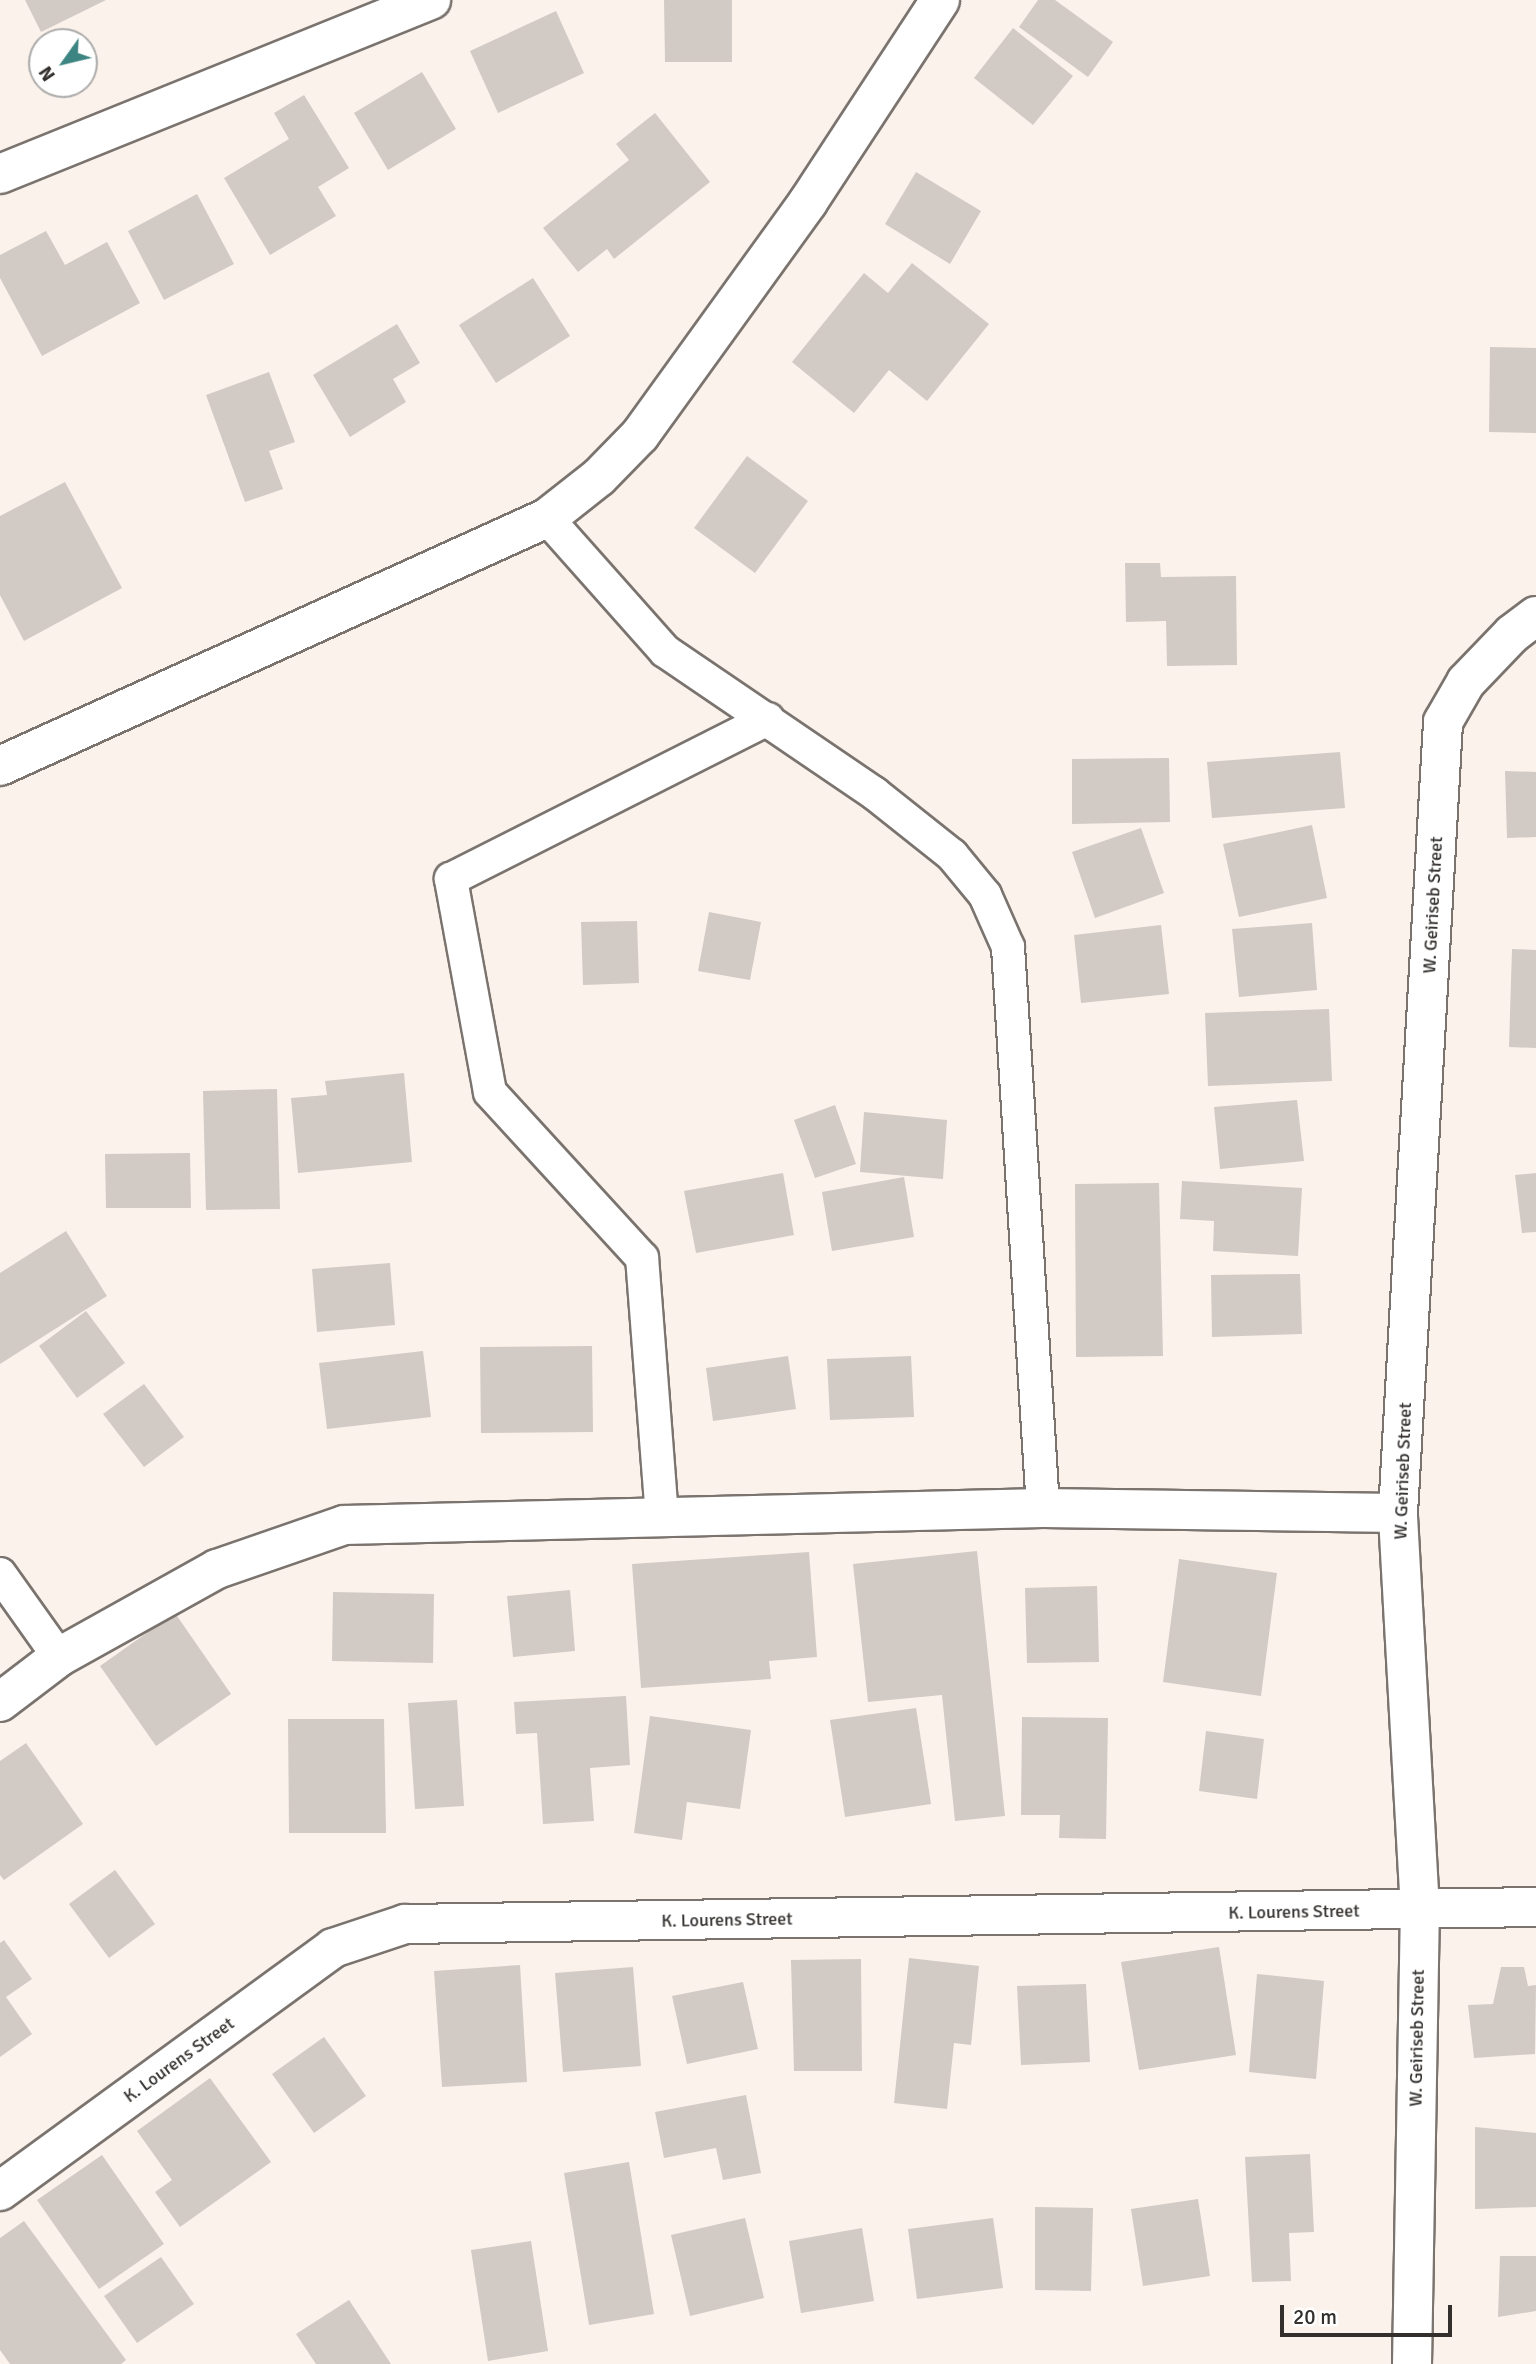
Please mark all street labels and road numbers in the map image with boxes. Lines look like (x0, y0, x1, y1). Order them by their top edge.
street label: W. Geiriseb Street (1419, 836, 1447, 974)
street label: W. Geiriseb Street (1390, 1402, 1416, 1540)
street label: K. Lourens Street (1228, 1900, 1360, 1924)
street label: K. Lourens Street (661, 1908, 793, 1932)
street label: W. Geiriseb Street (1405, 1969, 1429, 2107)
street label: K. Lourens Street (119, 2013, 239, 2107)

